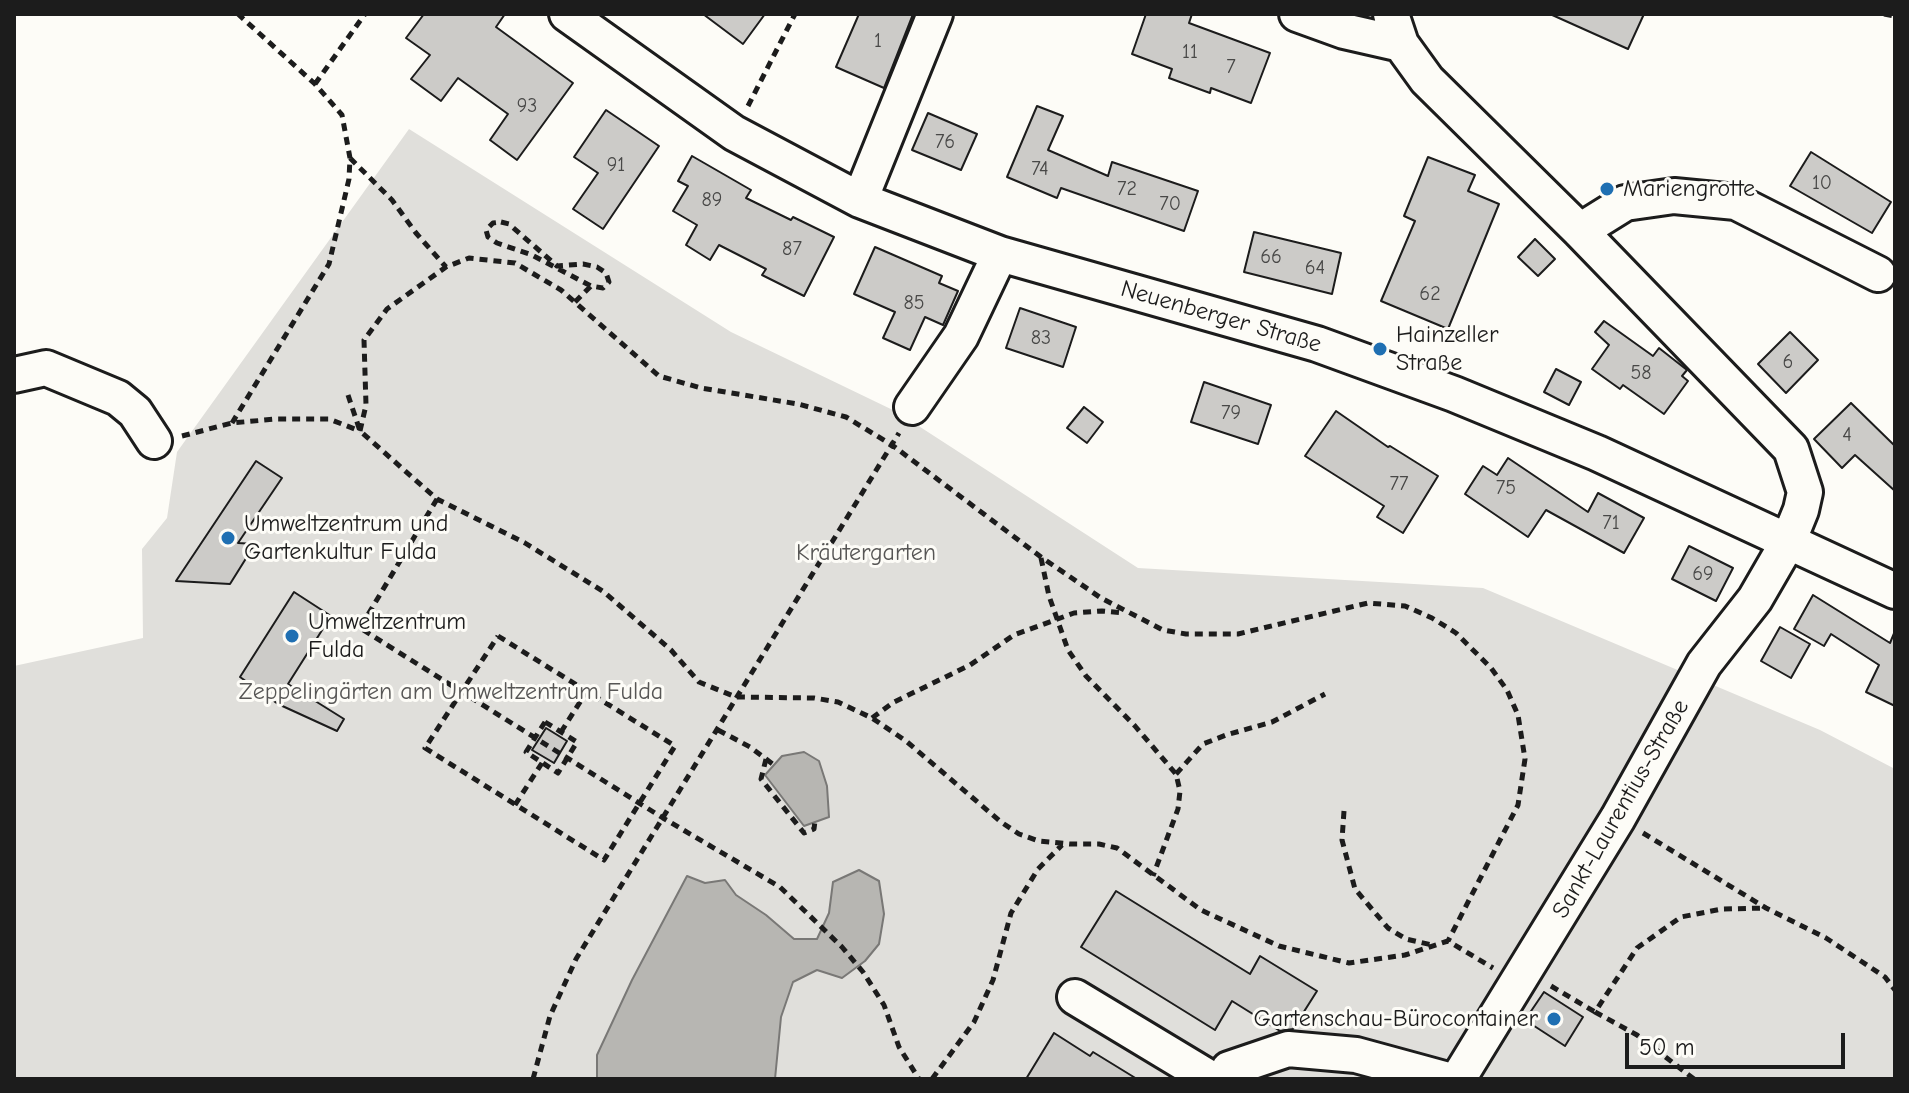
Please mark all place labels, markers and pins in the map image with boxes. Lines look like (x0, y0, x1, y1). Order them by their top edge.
place label: Mariengrotte (1623, 175, 1755, 203)
marker: Mariengrotte (1598, 180, 1616, 198)
place label: Hainzeller Straße (1396, 321, 1498, 377)
marker: Hainzeller Straße (1371, 340, 1389, 358)
place label: Umweltzentrum und Gartenkultur Fulda (244, 510, 448, 566)
marker: Umweltzentrum und Gartenkultur Fulda (219, 529, 237, 547)
place label: Umweltzentrum Fulda (308, 608, 466, 664)
marker: Umweltzentrum Fulda (283, 627, 301, 645)
place label: Gartenschau-Bürocontainer (1253, 1005, 1538, 1033)
marker: Gartenschau-Bürocontainer (1545, 1010, 1563, 1028)

